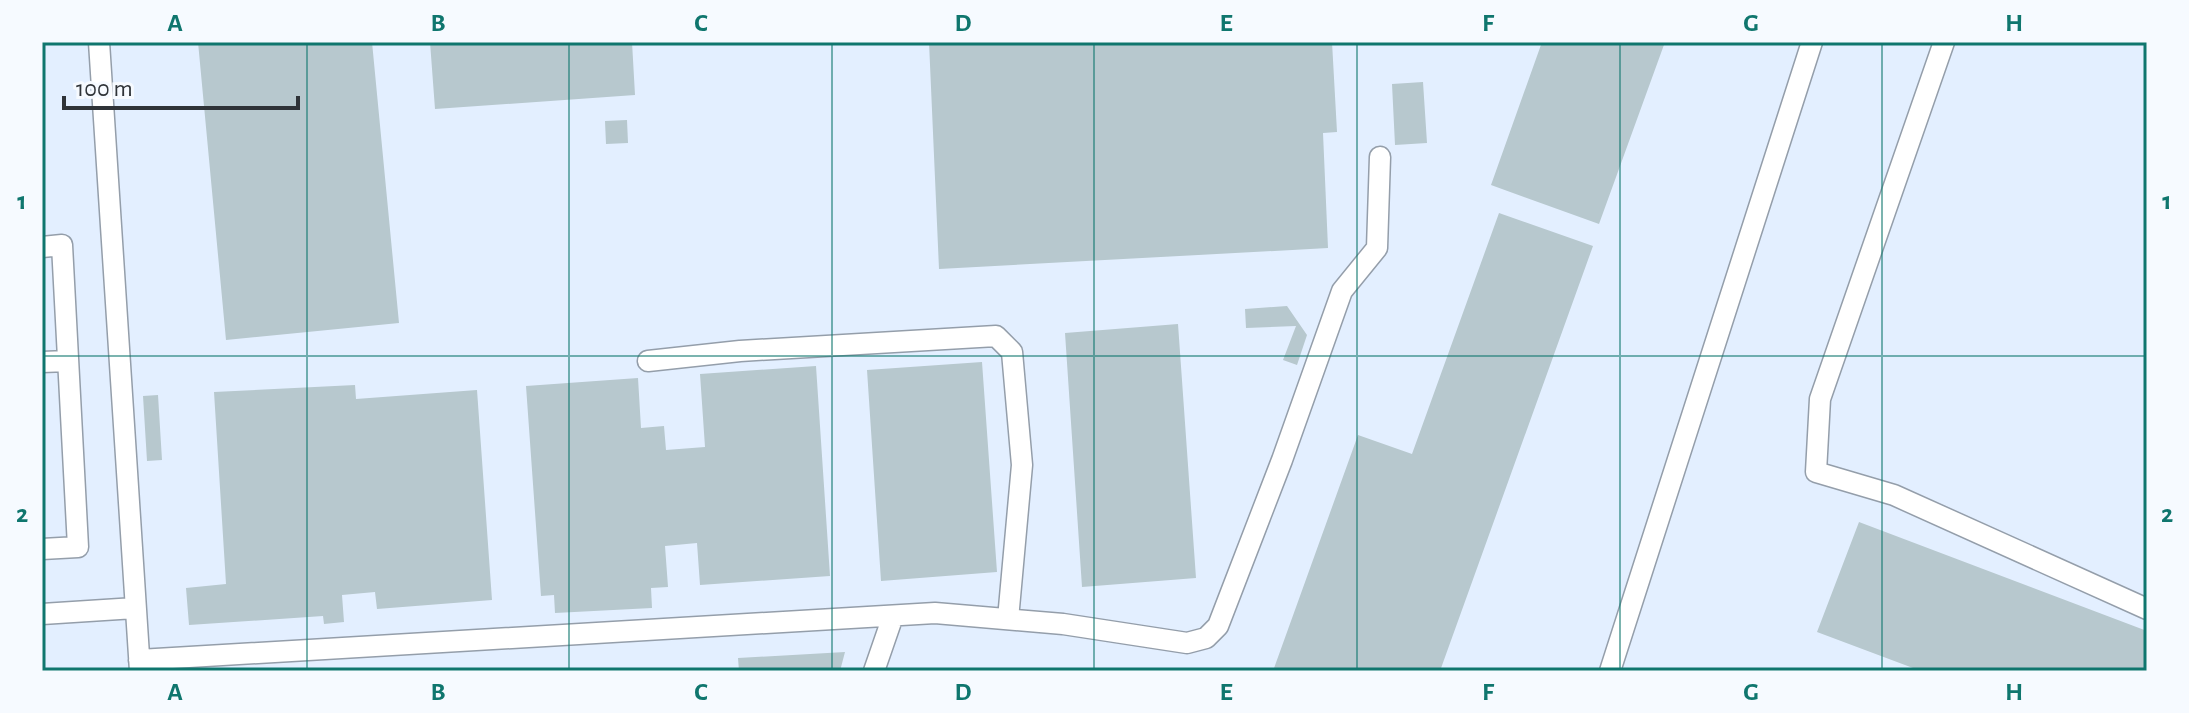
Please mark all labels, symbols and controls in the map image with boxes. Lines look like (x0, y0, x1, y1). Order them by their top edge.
text: A (167, 10, 183, 36)
text: B (430, 10, 446, 36)
text: C (694, 10, 708, 36)
text: D (954, 10, 972, 36)
text: E (1219, 10, 1233, 36)
text: F (1482, 10, 1495, 36)
text: G (1743, 10, 1759, 36)
text: H (2005, 10, 2023, 36)
scale bar (64, 60, 298, 110)
text: 100 m (76, 77, 133, 101)
text: 1 (17, 188, 27, 214)
text: 1 (2162, 188, 2172, 214)
text: 2 (16, 501, 28, 527)
text: 2 (2161, 501, 2173, 527)
text: A (167, 679, 183, 705)
text: B (430, 679, 446, 705)
text: C (694, 679, 708, 705)
text: D (954, 679, 972, 705)
text: E (1219, 679, 1233, 705)
text: F (1482, 679, 1495, 705)
text: G (1743, 679, 1759, 705)
text: H (2005, 679, 2023, 705)

